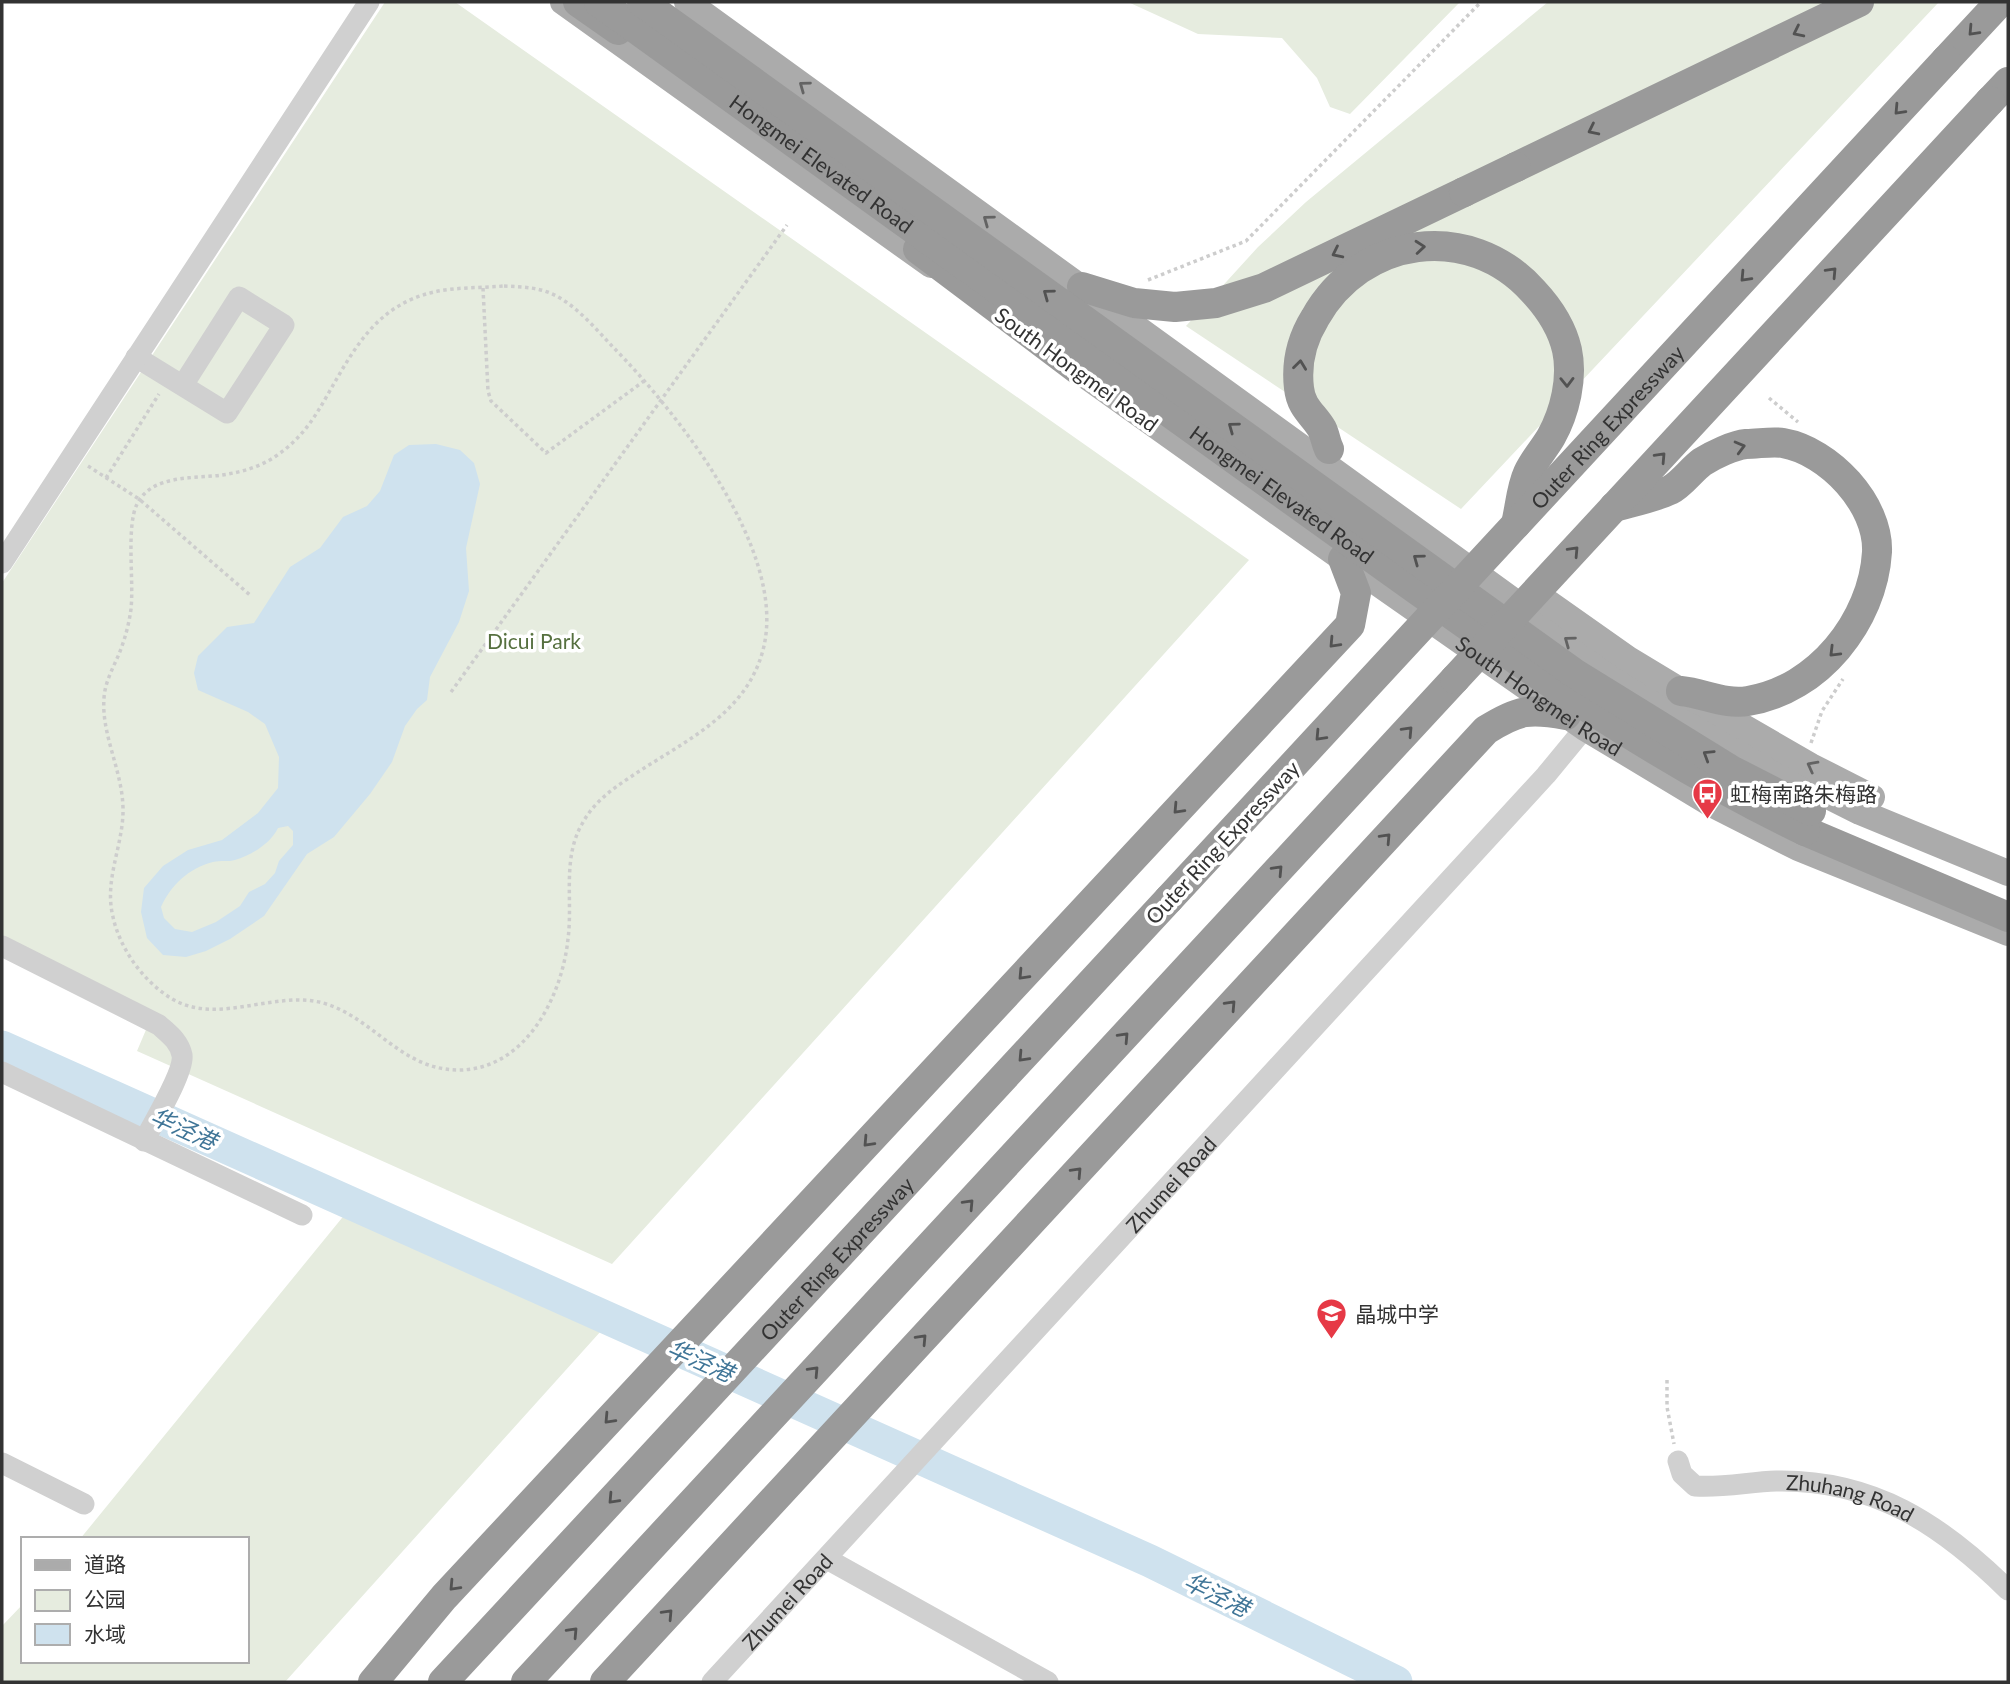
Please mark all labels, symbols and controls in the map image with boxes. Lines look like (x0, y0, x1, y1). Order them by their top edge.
one-way arrow (1793, 23, 1805, 37)
one-way arrow (1968, 23, 1981, 36)
one-way arrow (799, 82, 812, 95)
street label: Hongmei Elevated Road (725, 88, 919, 237)
one-way arrow (1895, 102, 1908, 115)
one-way arrow (1588, 122, 1600, 136)
one-way arrow (983, 215, 996, 228)
one-way arrow (1415, 240, 1426, 255)
one-way arrow (1332, 245, 1344, 259)
one-way arrow (1824, 267, 1836, 280)
one-way arrow (1741, 269, 1753, 282)
one-way arrow (1043, 290, 1056, 302)
street label: South Hongmei Road (991, 302, 1163, 436)
street label: Outer Ring Expressway (1525, 339, 1689, 513)
one-way arrow (1292, 359, 1307, 371)
one-way arrow (1560, 377, 1575, 388)
street label: Hongmei Elevated Road (1186, 419, 1379, 568)
one-way arrow (1228, 423, 1241, 435)
one-way arrow (1734, 441, 1746, 456)
one-way arrow (1652, 452, 1665, 465)
one-way arrow (1566, 546, 1578, 559)
one-way arrow (1413, 555, 1426, 568)
park label: Dicui Park (487, 628, 581, 653)
street label: South Hongmei Road (1452, 630, 1627, 760)
one-way arrow (1329, 635, 1342, 648)
one-way arrow (1564, 637, 1577, 649)
one-way arrow (1829, 643, 1842, 656)
one-way arrow (1399, 726, 1412, 739)
one-way arrow (1316, 728, 1328, 741)
one-way arrow (1702, 751, 1715, 764)
street label: Outer Ring Expressway (1140, 755, 1304, 929)
one-way arrow (1806, 761, 1819, 775)
bus stop icon: 虹梅南路朱梅路 (1690, 776, 1724, 820)
place label: 虹梅南路朱梅路 (1730, 781, 1877, 806)
one-way arrow (1174, 801, 1187, 814)
one-way arrow (1377, 833, 1390, 846)
one-way arrow (1270, 865, 1282, 878)
one-way arrow (1019, 967, 1031, 980)
one-way arrow (1223, 1000, 1235, 1013)
one-way arrow (1115, 1032, 1128, 1045)
one-way arrow (1019, 1049, 1031, 1062)
water label: 华泾港 (147, 1101, 224, 1156)
street label: Zhumei Road (1120, 1130, 1221, 1237)
one-way arrow (863, 1134, 876, 1147)
one-way arrow (1068, 1167, 1081, 1180)
street label: Outer Ring Expressway (754, 1171, 918, 1345)
one-way arrow (961, 1199, 973, 1212)
school or university icon: 晶城中学 (1315, 1296, 1349, 1340)
place label: 晶城中学 (1355, 1301, 1439, 1326)
water label: 华泾港 (664, 1333, 741, 1388)
one-way arrow (914, 1334, 927, 1347)
one-way arrow (806, 1366, 819, 1379)
one-way arrow (605, 1411, 617, 1424)
street label: Zhuhang Road (1786, 1468, 1919, 1526)
one-way arrow (609, 1491, 622, 1504)
legend (21, 1537, 248, 1663)
street label: Zhumei Road (736, 1548, 837, 1654)
text: 道路 (84, 1551, 126, 1576)
water label: 华泾港 (1180, 1566, 1257, 1623)
one-way arrow (450, 1578, 463, 1591)
text: 公园 (84, 1586, 126, 1611)
one-way arrow (660, 1609, 672, 1622)
text: 水域 (84, 1621, 126, 1646)
one-way arrow (564, 1627, 577, 1640)

